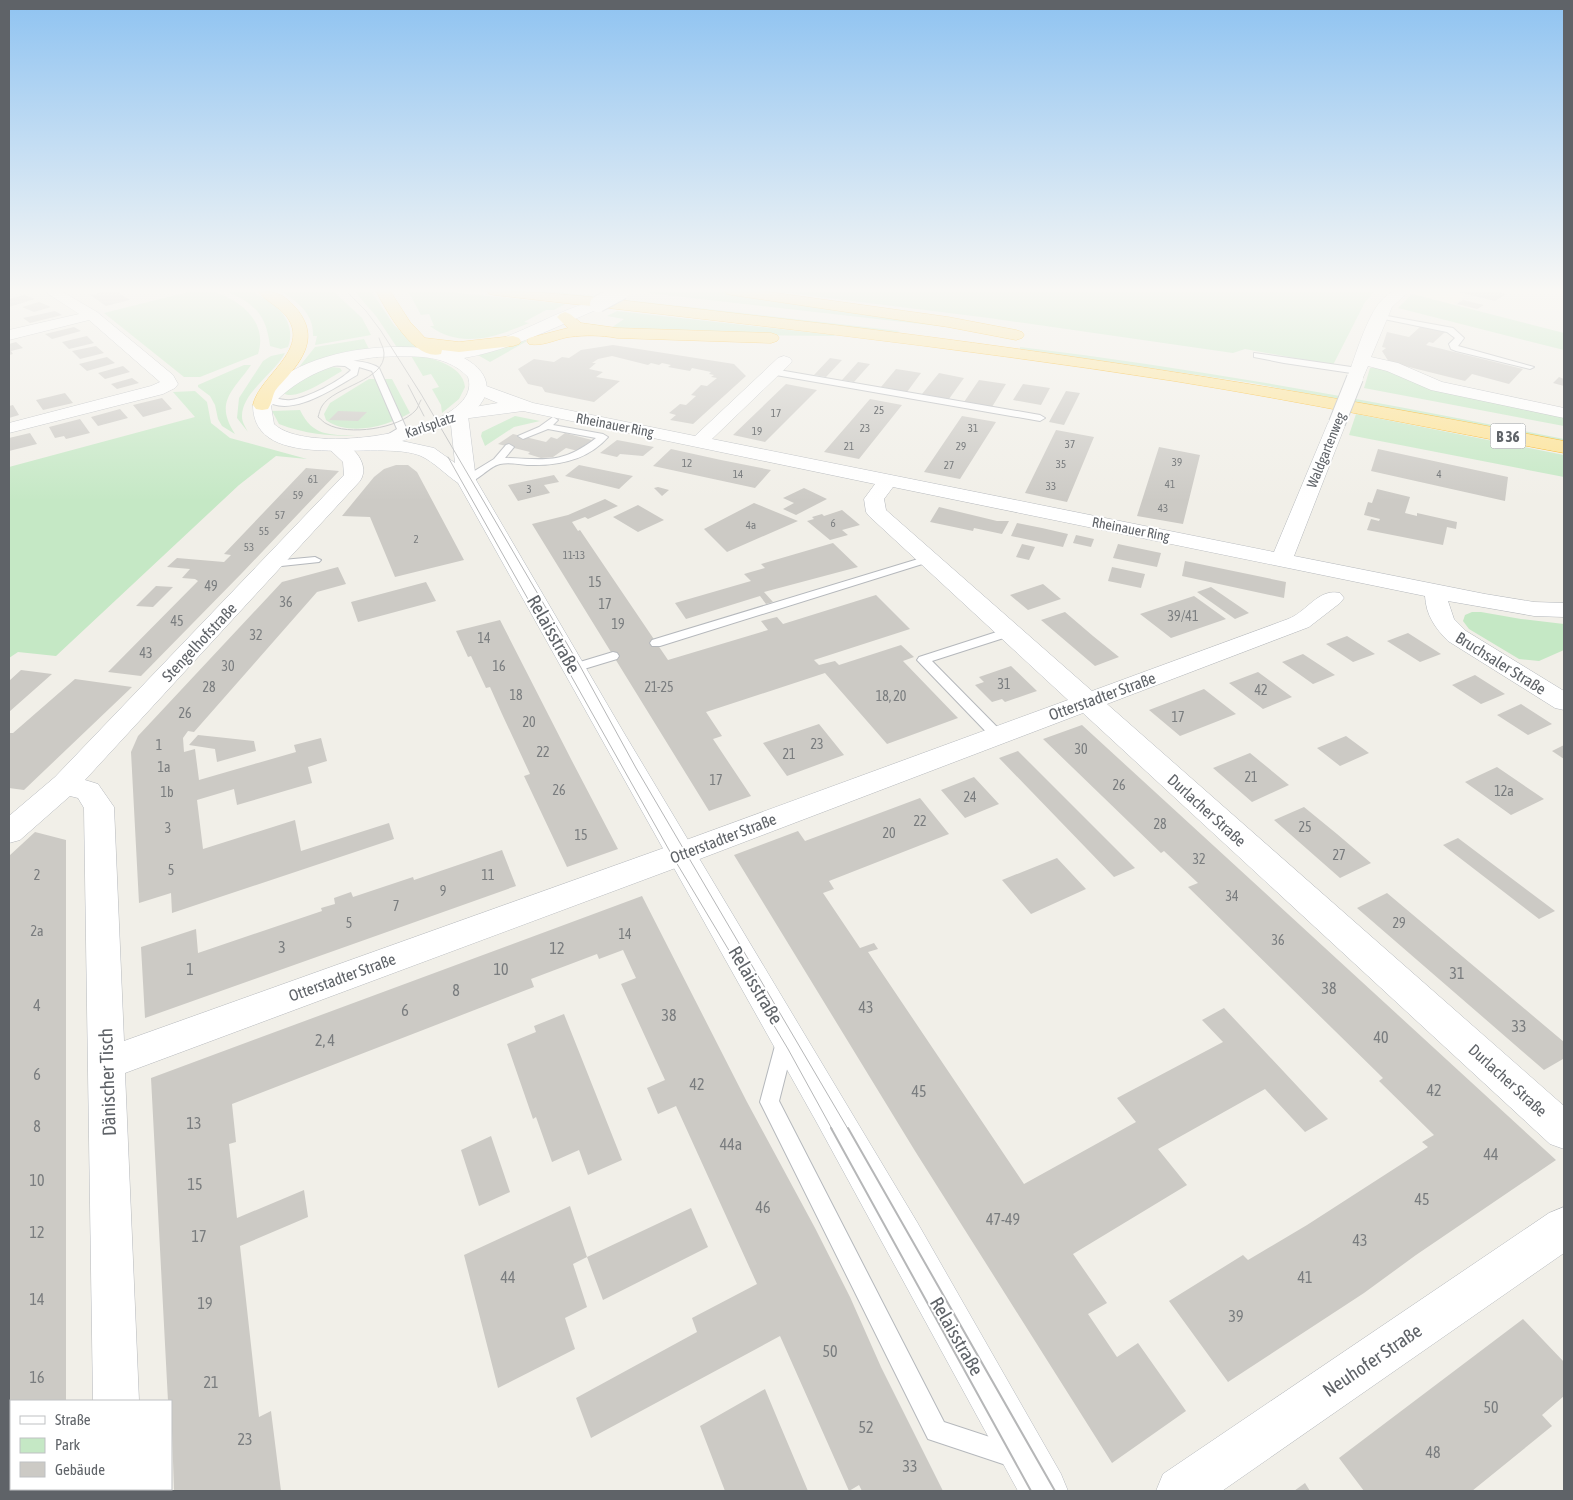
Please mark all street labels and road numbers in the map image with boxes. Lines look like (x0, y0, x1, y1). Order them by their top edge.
street label: Karlsplatz (403, 409, 457, 441)
street label: Rheinauer Ring (575, 410, 655, 440)
street label: Waldgartenweg (1304, 410, 1348, 490)
road number: B 36 (1490, 424, 1526, 448)
street label: Rheinauer Ring (1091, 514, 1171, 544)
street label: Relaisstraße (523, 591, 585, 677)
street label: Stengelhofstraße (158, 599, 241, 686)
street label: Bruchsaler Straße (1453, 628, 1549, 698)
street label: Otterstadter Straße (1046, 668, 1158, 724)
street label: Durlacher Straße (1164, 770, 1250, 850)
street label: Otterstadter Straße (667, 809, 779, 867)
street label: Relaisstraße (724, 942, 788, 1028)
street label: Otterstadter Straße (286, 949, 398, 1005)
street label: Dänischer Tisch (94, 1028, 120, 1136)
street label: Durlacher Straße (1465, 1040, 1551, 1120)
street label: Relaisstraße (926, 1293, 988, 1379)
street label: Neuhofer Straße (1318, 1319, 1426, 1401)

